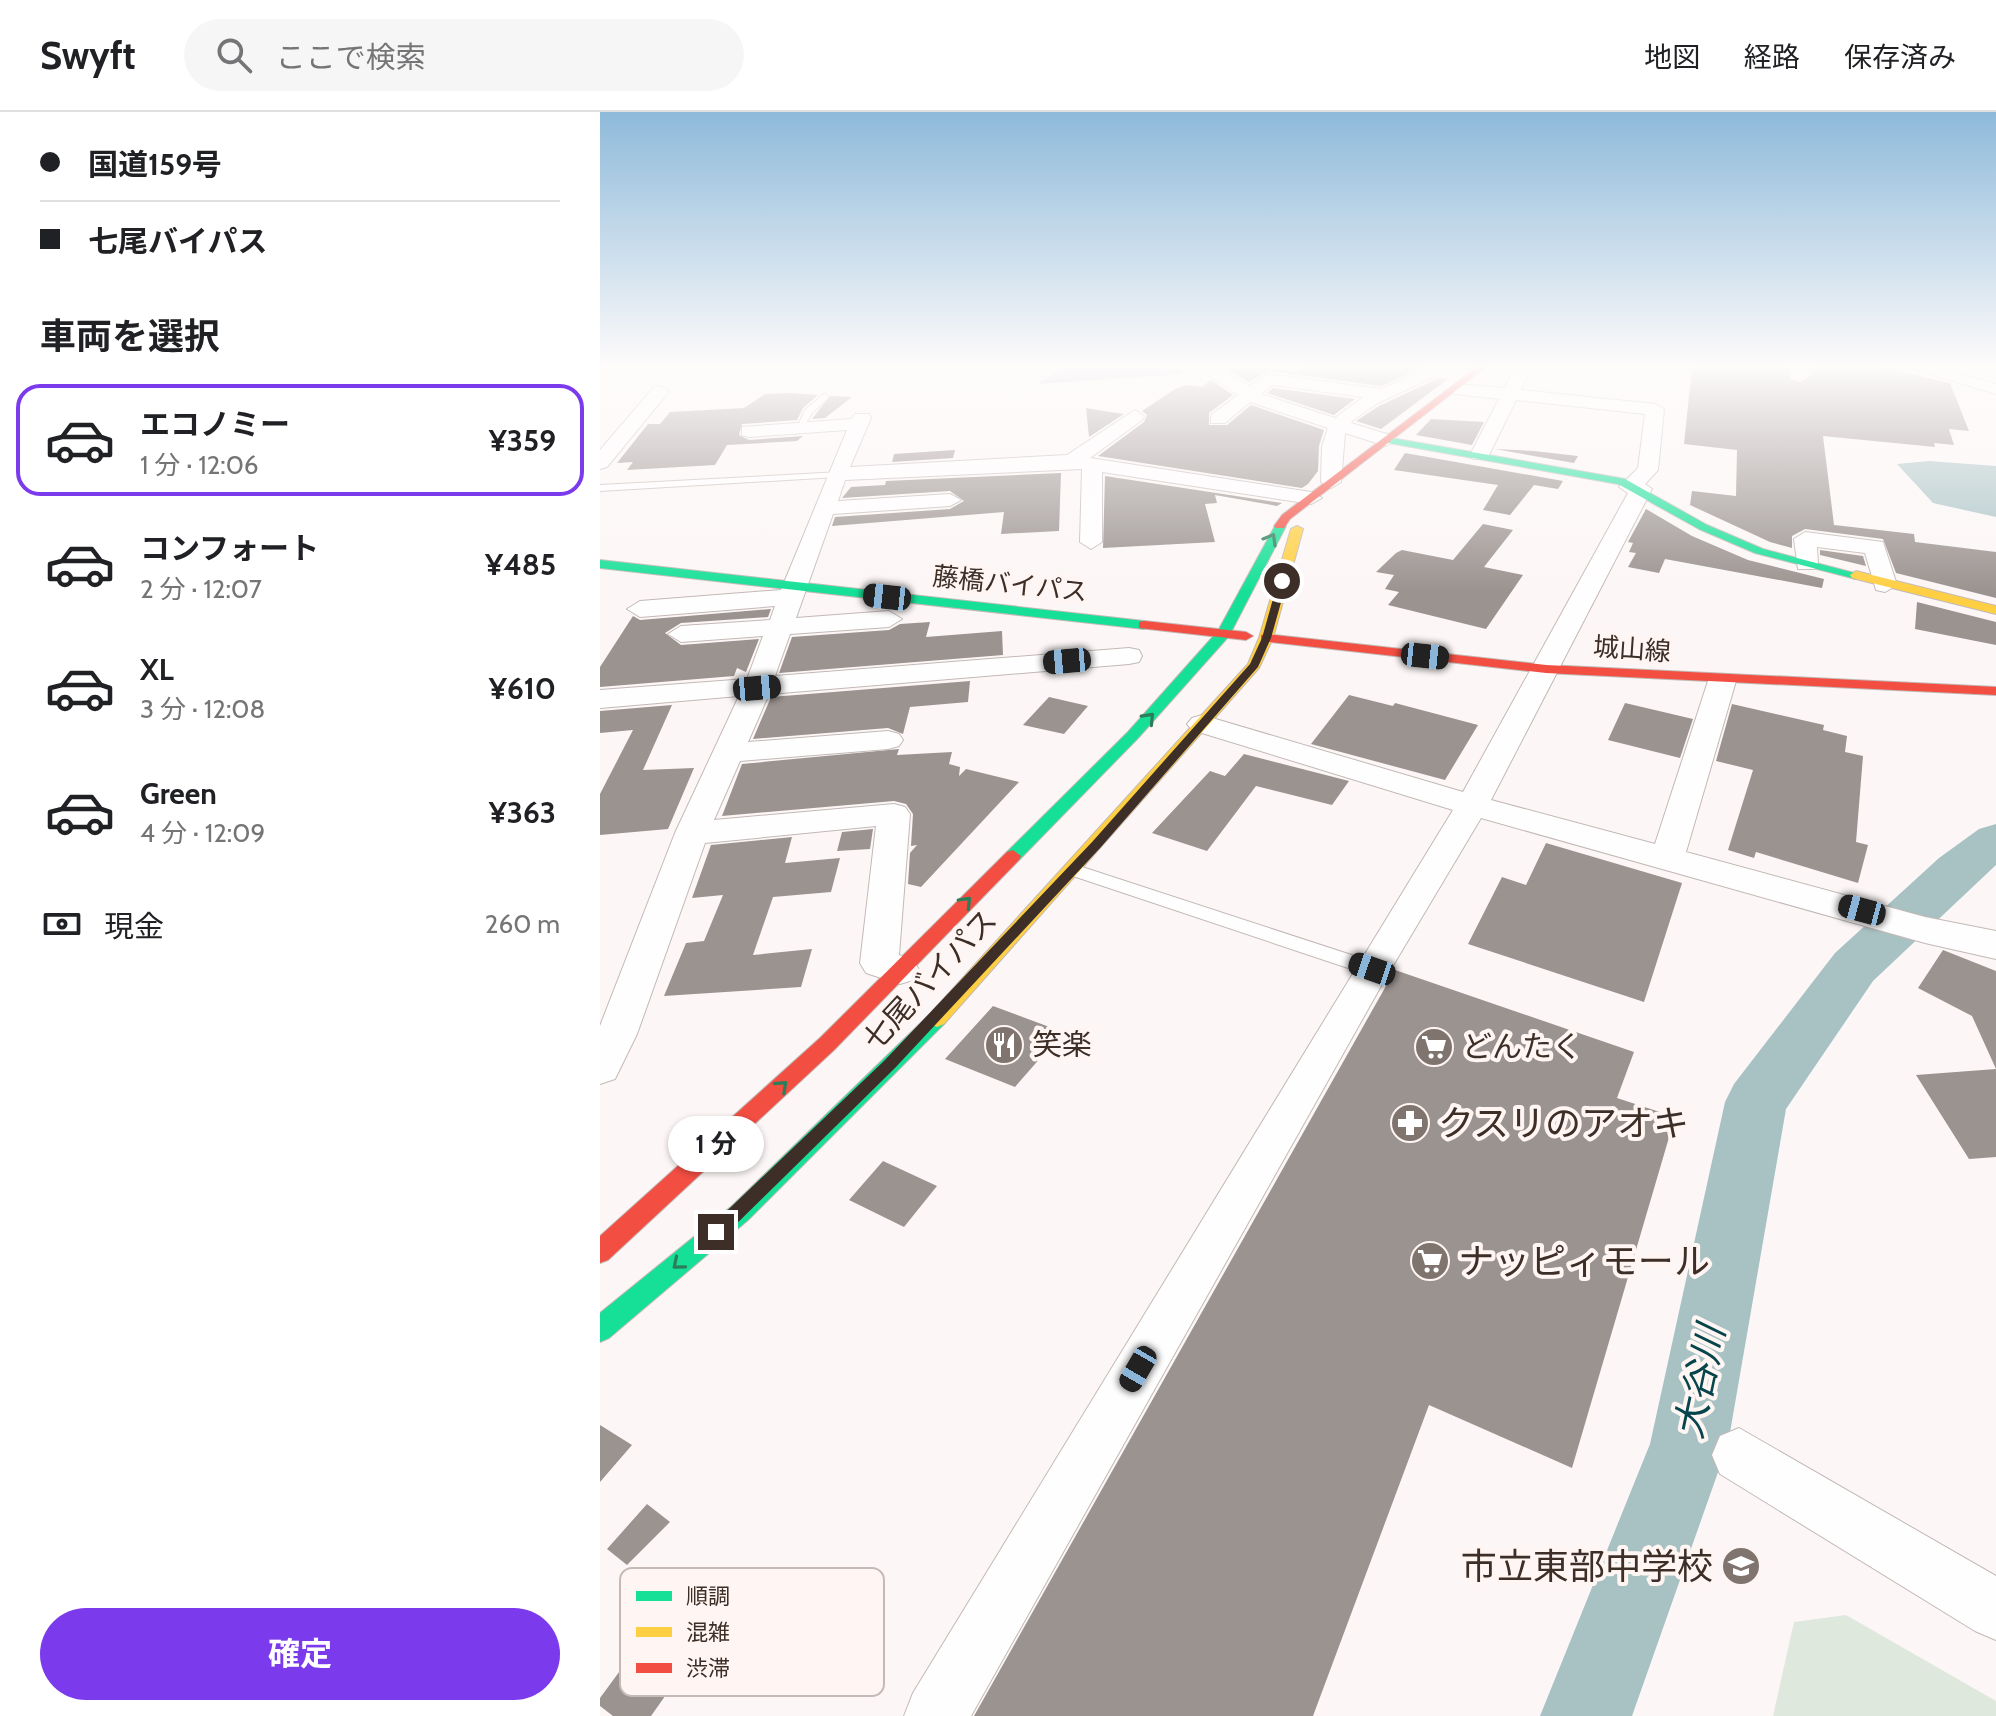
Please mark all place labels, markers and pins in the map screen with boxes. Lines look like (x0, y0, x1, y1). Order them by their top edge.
restaurant icon: 笑楽 (983, 1024, 1025, 1066)
place label: 笑楽 (1032, 1026, 1092, 1063)
supermarket icon: どんたく (1413, 1026, 1455, 1068)
place label: どんたく (1462, 1028, 1582, 1065)
place label: クスリのアオキ (1438, 1101, 1689, 1145)
pharmacy icon: クスリのアオキ (1389, 1102, 1431, 1144)
place label: ナッピィモール (1458, 1239, 1710, 1283)
supermarket icon: ナッピィモール (1409, 1240, 1451, 1282)
place label: 市立東部中学校 (1461, 1544, 1713, 1588)
school or university icon: 市立東部中学校 (1720, 1545, 1762, 1587)

